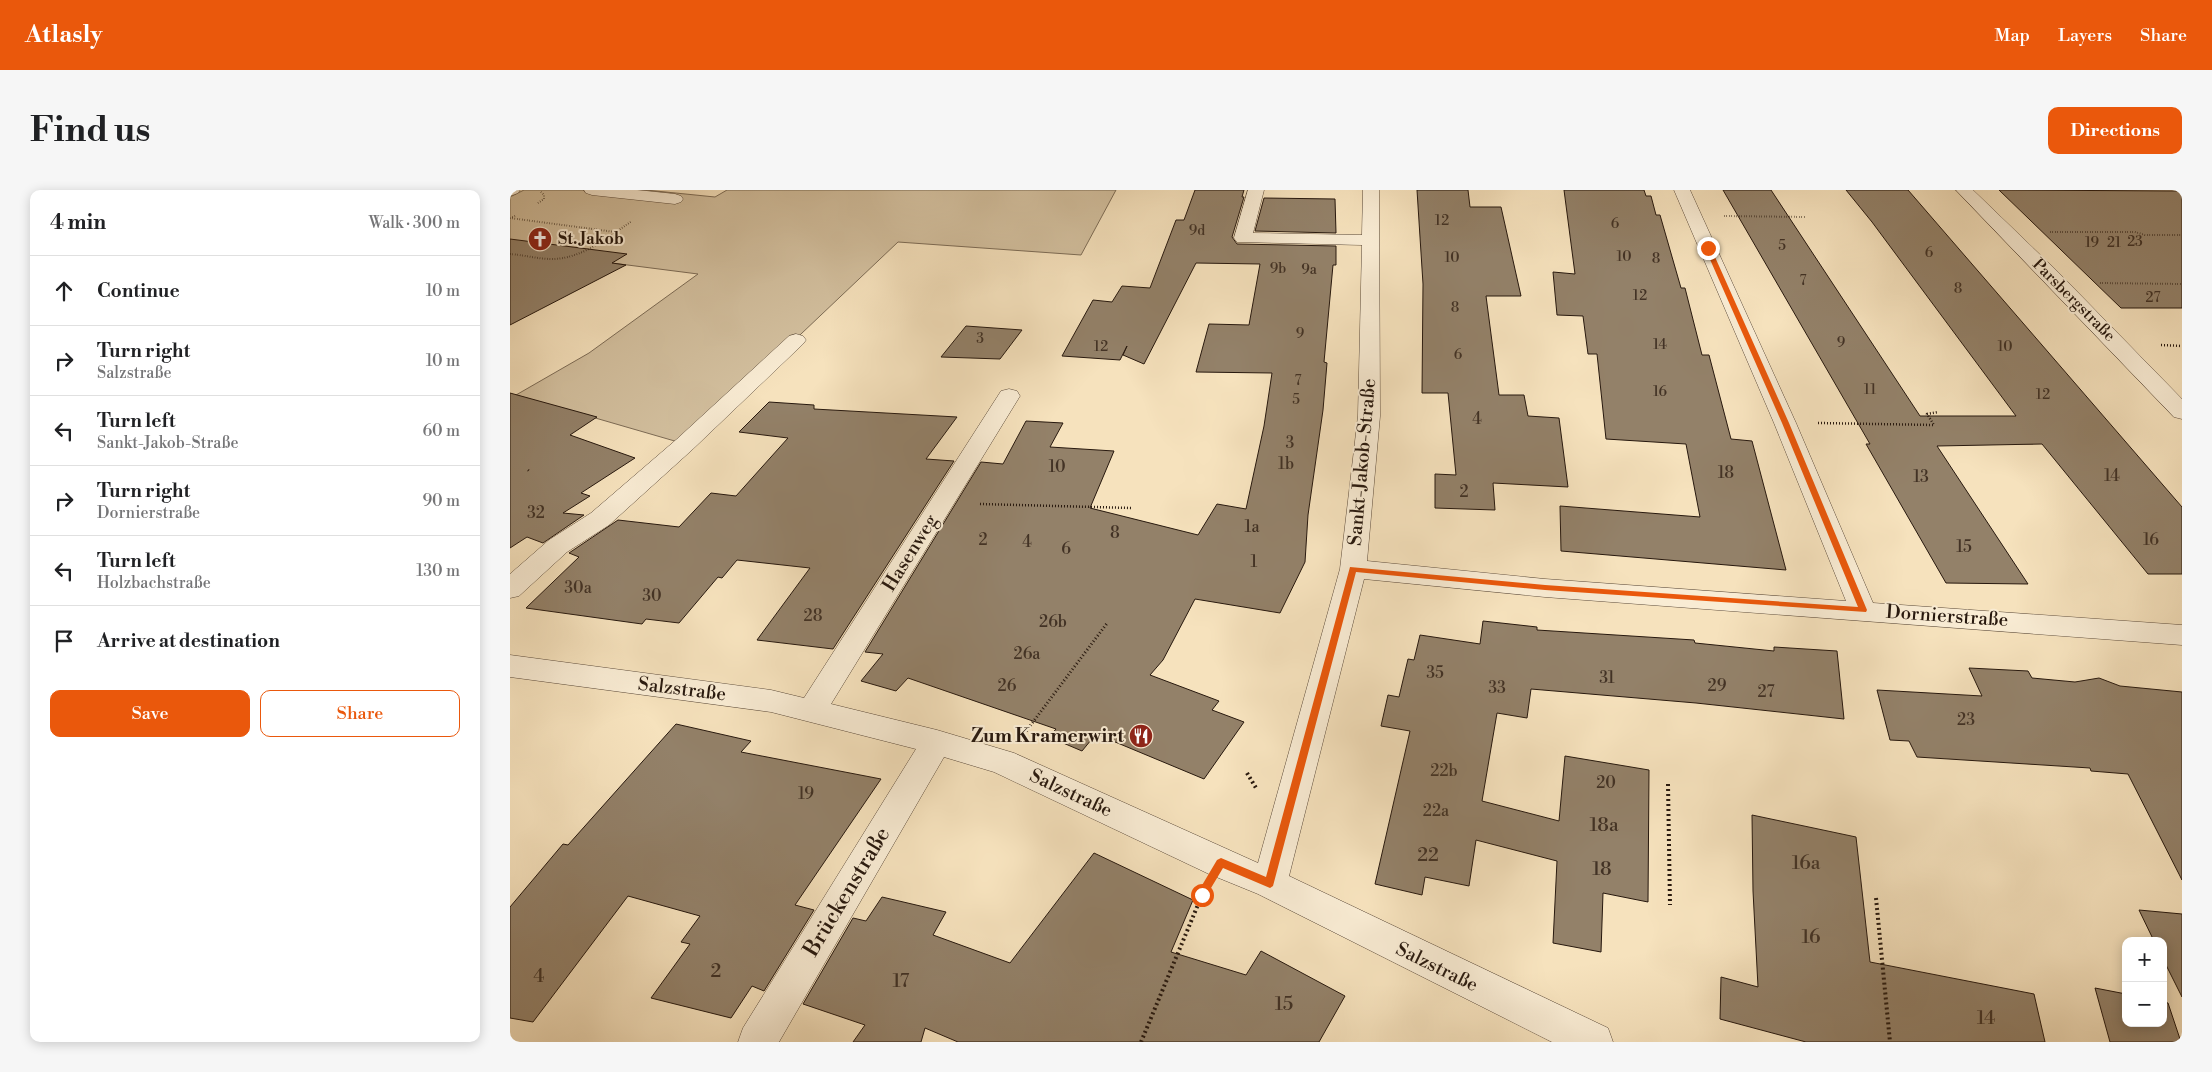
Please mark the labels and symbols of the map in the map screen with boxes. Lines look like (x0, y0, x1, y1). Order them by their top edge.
house number: 12 (1435, 212, 1449, 230)
house number: 6 (1611, 215, 1620, 233)
house number: 9d (1189, 222, 1205, 240)
church icon: St. Jakob (527, 226, 553, 252)
place label: St. Jakob (558, 229, 624, 249)
house number: 23 (2127, 233, 2143, 251)
house number: 19 (2085, 234, 2099, 252)
house number: 21 (2107, 234, 2121, 252)
route end (1697, 237, 1720, 260)
house number: 5 (1778, 237, 1786, 255)
house number: 6 (1925, 244, 1934, 262)
house number: 10 (1617, 248, 1631, 266)
house number: 10 (1445, 249, 1459, 267)
house number: 8 (1652, 250, 1660, 268)
street label: Parsbergstraße (2028, 254, 2120, 346)
house number: 9b (1270, 260, 1286, 278)
house number: 9a (1301, 261, 1318, 279)
house number: 7 (1799, 272, 1807, 290)
house number: 8 (1954, 280, 1962, 298)
house number: 12 (1633, 287, 1647, 305)
house number: 27 (2146, 289, 2160, 307)
house number: 8 (1451, 299, 1459, 317)
house number: 9 (1296, 325, 1304, 343)
house number: 3 (976, 330, 984, 348)
house number: 9 (1837, 334, 1845, 352)
house number: 14 (1653, 336, 1667, 354)
house number: 12 (1094, 338, 1108, 356)
house number: 10 (1998, 338, 2012, 356)
house number: 6 (1454, 346, 1463, 364)
house number: 7 (1294, 372, 1302, 390)
street label: Sankt-Jakob-Straße (1343, 377, 1381, 547)
house number: 11 (1864, 381, 1876, 399)
house number: 16 (1653, 383, 1668, 401)
house number: 12 (2036, 386, 2050, 404)
house number: 5 (1292, 391, 1300, 409)
house number: 4 (1472, 409, 1482, 429)
house number: 3 (1286, 433, 1295, 453)
house number: 1b (1278, 454, 1294, 474)
house number: 10 (1049, 457, 1066, 477)
house number: 18 (1718, 463, 1734, 483)
house number: 14 (2104, 466, 2120, 486)
house number: 13 (1913, 467, 1929, 487)
house number: 2 (1459, 482, 1469, 502)
house number: 32 (527, 503, 545, 523)
street label: Hasenweg (877, 510, 943, 596)
house number: 1a (1245, 517, 1260, 537)
house number: 8 (1110, 523, 1120, 543)
house number: 2 (978, 530, 988, 550)
house number: 16 (2143, 530, 2159, 550)
house number: 4 (1022, 532, 1032, 552)
house number: 15 (1956, 537, 1972, 557)
house number: 6 (1061, 539, 1071, 559)
house number: 1 (1251, 552, 1258, 572)
house number: 30a (564, 578, 593, 598)
house number: 30 (642, 586, 662, 606)
street label: Dornierstraße (1885, 600, 2009, 632)
house number: 28 (804, 606, 823, 626)
house number: 26b (1039, 612, 1067, 632)
house number: 26a (1014, 644, 1041, 664)
house number: 35 (1426, 663, 1444, 683)
house number: 31 (1599, 668, 1615, 688)
street label: Salzstraße (637, 672, 727, 706)
house number: 26 (998, 676, 1017, 696)
house number: 29 (1708, 676, 1727, 696)
house number: 33 (1488, 678, 1506, 698)
house number: 27 (1757, 682, 1775, 702)
house number: 23 (1957, 710, 1975, 730)
restaurant icon: Zum Kramerwirt (1128, 723, 1154, 749)
place label: Zum Kramerwirt (971, 724, 1124, 748)
house number: 22b (1430, 761, 1458, 781)
street label: Salzstraße (1026, 763, 1116, 823)
house number: 20 (1596, 773, 1616, 793)
house number: 19 (798, 784, 814, 804)
house number: 22a (1423, 801, 1450, 821)
house number: 18a (1589, 813, 1619, 837)
street label: Brückenstraße (797, 822, 896, 963)
house number: 22 (1417, 843, 1439, 867)
house number: 16a (1792, 851, 1821, 875)
house number: 18 (1592, 857, 1612, 881)
route start (1191, 884, 1214, 907)
house number: 16 (1801, 925, 1821, 949)
street label: Salzstraße (1392, 937, 1482, 997)
house number: 2 (711, 959, 721, 983)
house number: 4 (533, 964, 545, 988)
house number: 17 (893, 969, 910, 993)
house number: 15 (1275, 992, 1293, 1016)
house number: 14 (1977, 1006, 1995, 1030)

